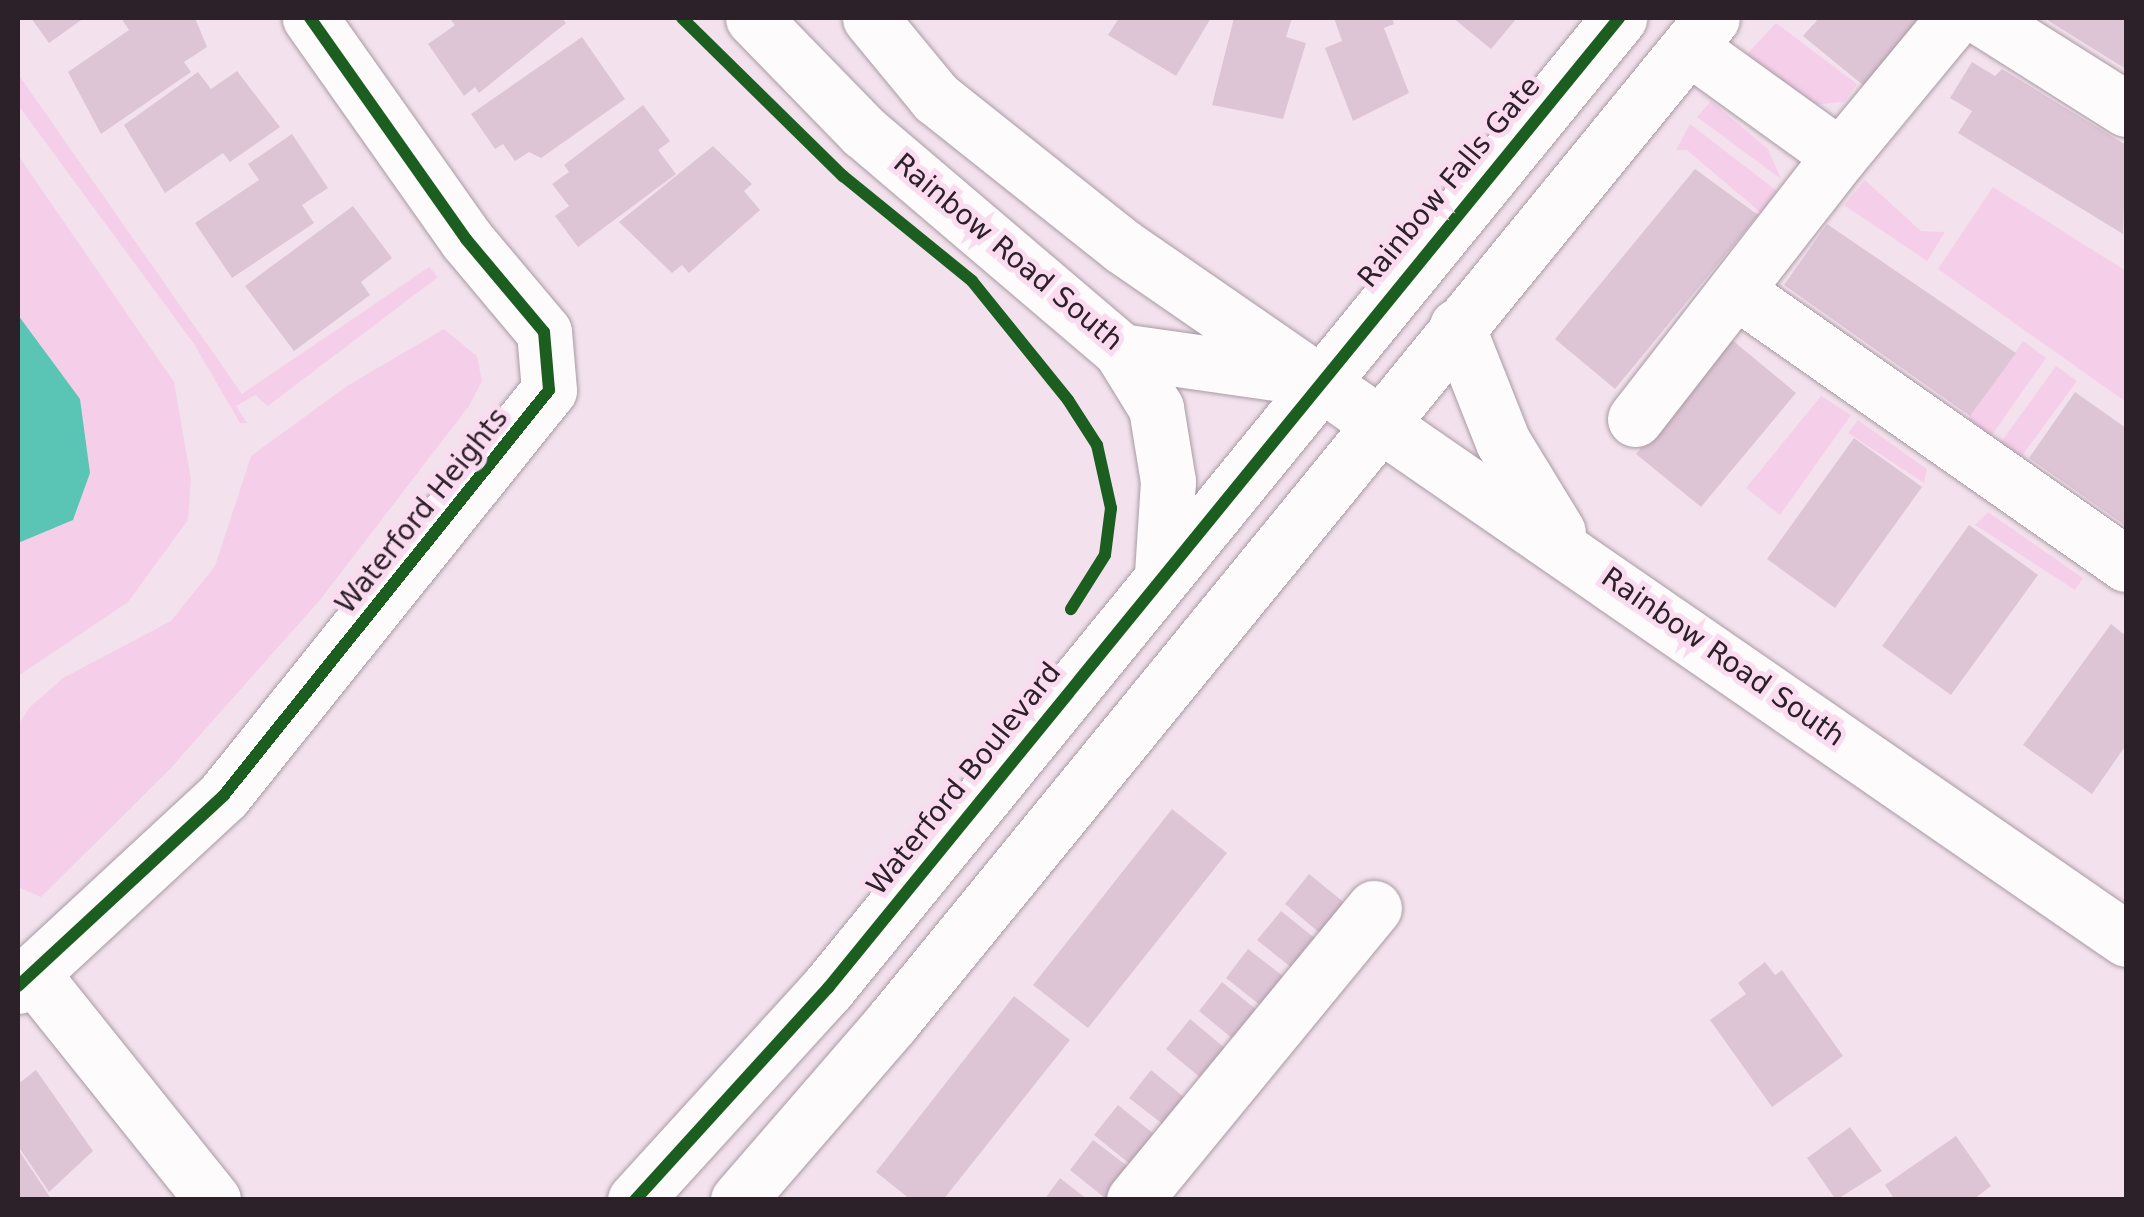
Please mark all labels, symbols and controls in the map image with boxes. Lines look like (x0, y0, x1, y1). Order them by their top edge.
street label: Rainbow Falls Gate (1351, 70, 1547, 294)
street label: Rainbow Road South (887, 146, 1129, 358)
street label: Waterford Heights (329, 401, 515, 621)
street label: Rainbow Road South (1595, 560, 1851, 754)
street label: Waterford Boulevard (860, 656, 1068, 902)

